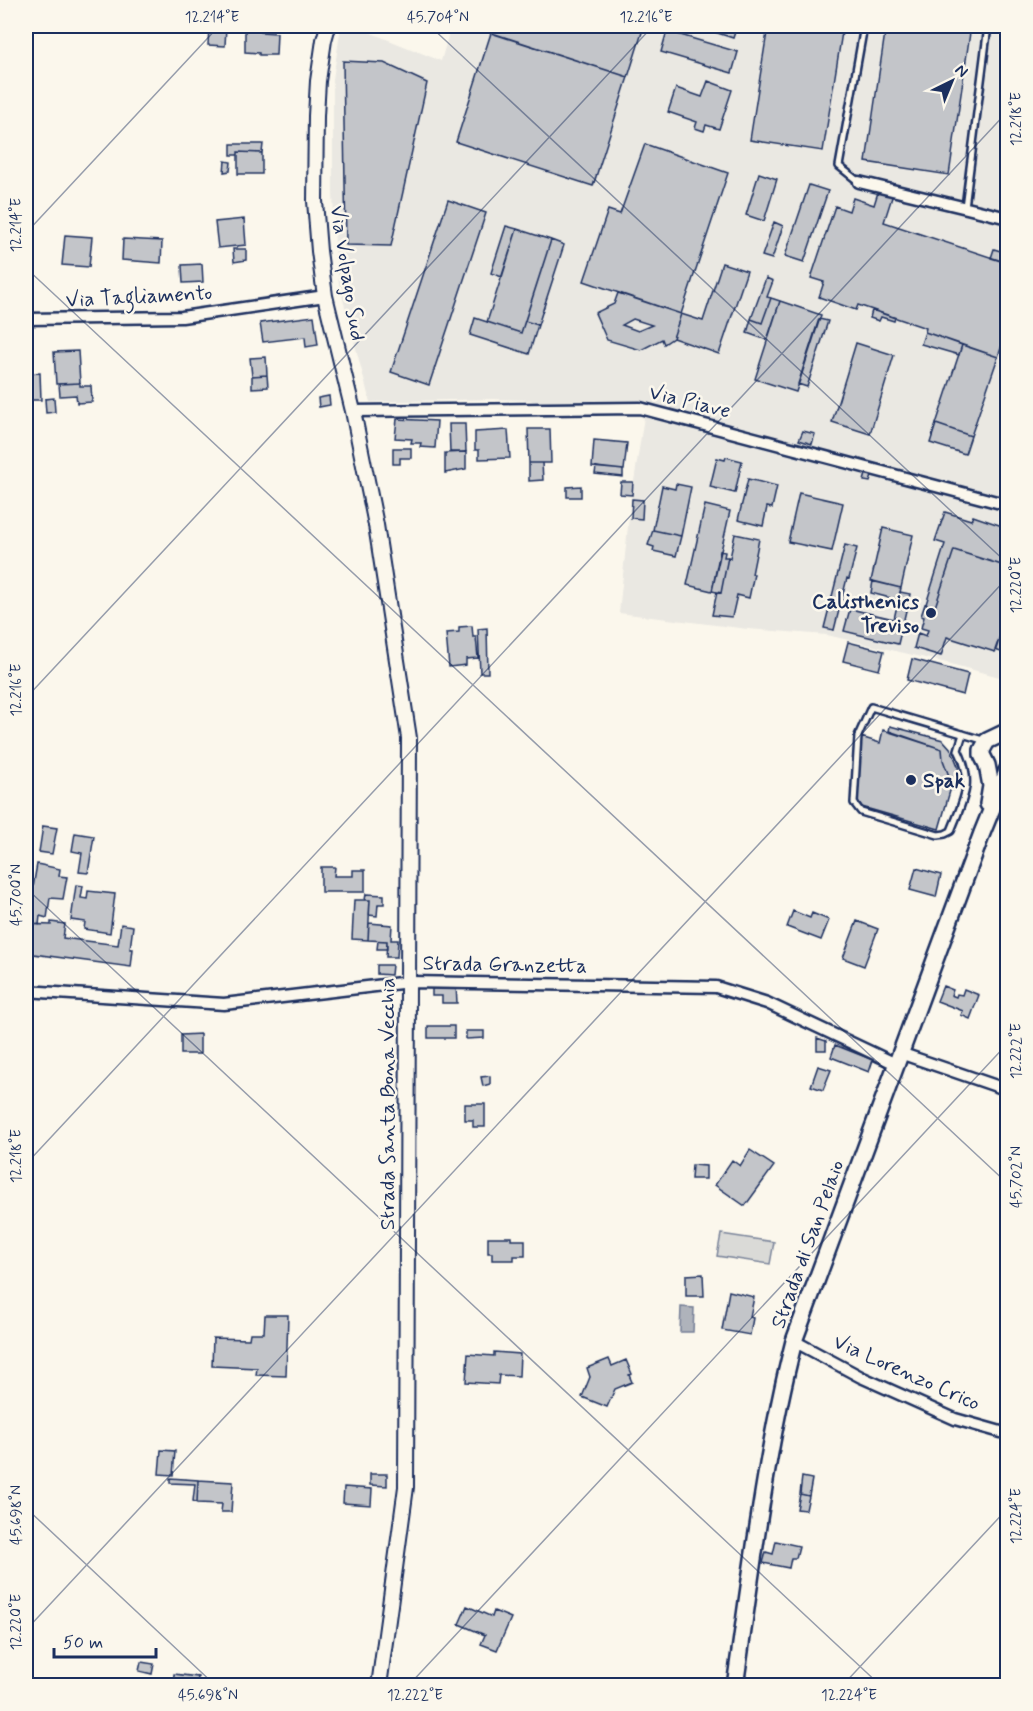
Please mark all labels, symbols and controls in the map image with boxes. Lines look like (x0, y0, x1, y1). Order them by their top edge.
text: 12.214°E (185, 8, 240, 28)
text: 45.704°N (407, 8, 469, 28)
text: 12.216°E (620, 8, 673, 28)
north arrow (922, 51, 982, 111)
text: N (950, 60, 972, 82)
text: 12.218°E (1007, 92, 1027, 146)
text: 12.214°E (7, 197, 27, 252)
street label: Via Volpago Sud (322, 203, 372, 343)
street label: Via Tagliamento (65, 279, 213, 317)
street label: Via Piave (646, 378, 733, 426)
text: 12.220°E (1007, 557, 1027, 613)
place label: Calisthenics Treviso (812, 588, 920, 640)
marker: Calisthenics Treviso (924, 606, 938, 620)
text: 12.216°E (7, 663, 27, 716)
place label: Spak (923, 767, 966, 795)
marker: Spak (904, 773, 918, 787)
text: 45.700°N (7, 864, 27, 926)
street label: Strada Granzetta (422, 950, 588, 980)
street label: Strada Santa Bona Vecchia (374, 978, 402, 1230)
text: 12.222°E (1007, 1023, 1027, 1079)
text: 12.218°E (7, 1129, 27, 1183)
text: 45.702°N (1007, 1146, 1027, 1208)
street label: Strada di San Pelaio (764, 1156, 851, 1333)
street label: Via Lorenzo Crico (829, 1328, 984, 1418)
text: 45.698°N (7, 1485, 27, 1545)
text: 12.224°E (1007, 1488, 1027, 1544)
text: 12.220°E (7, 1594, 27, 1650)
scale bar (54, 1621, 156, 1659)
text: 50 m (63, 1631, 103, 1655)
text: 45.698°N (178, 1686, 238, 1706)
text: 12.222°E (387, 1686, 443, 1706)
text: 12.224°E (821, 1686, 877, 1706)

